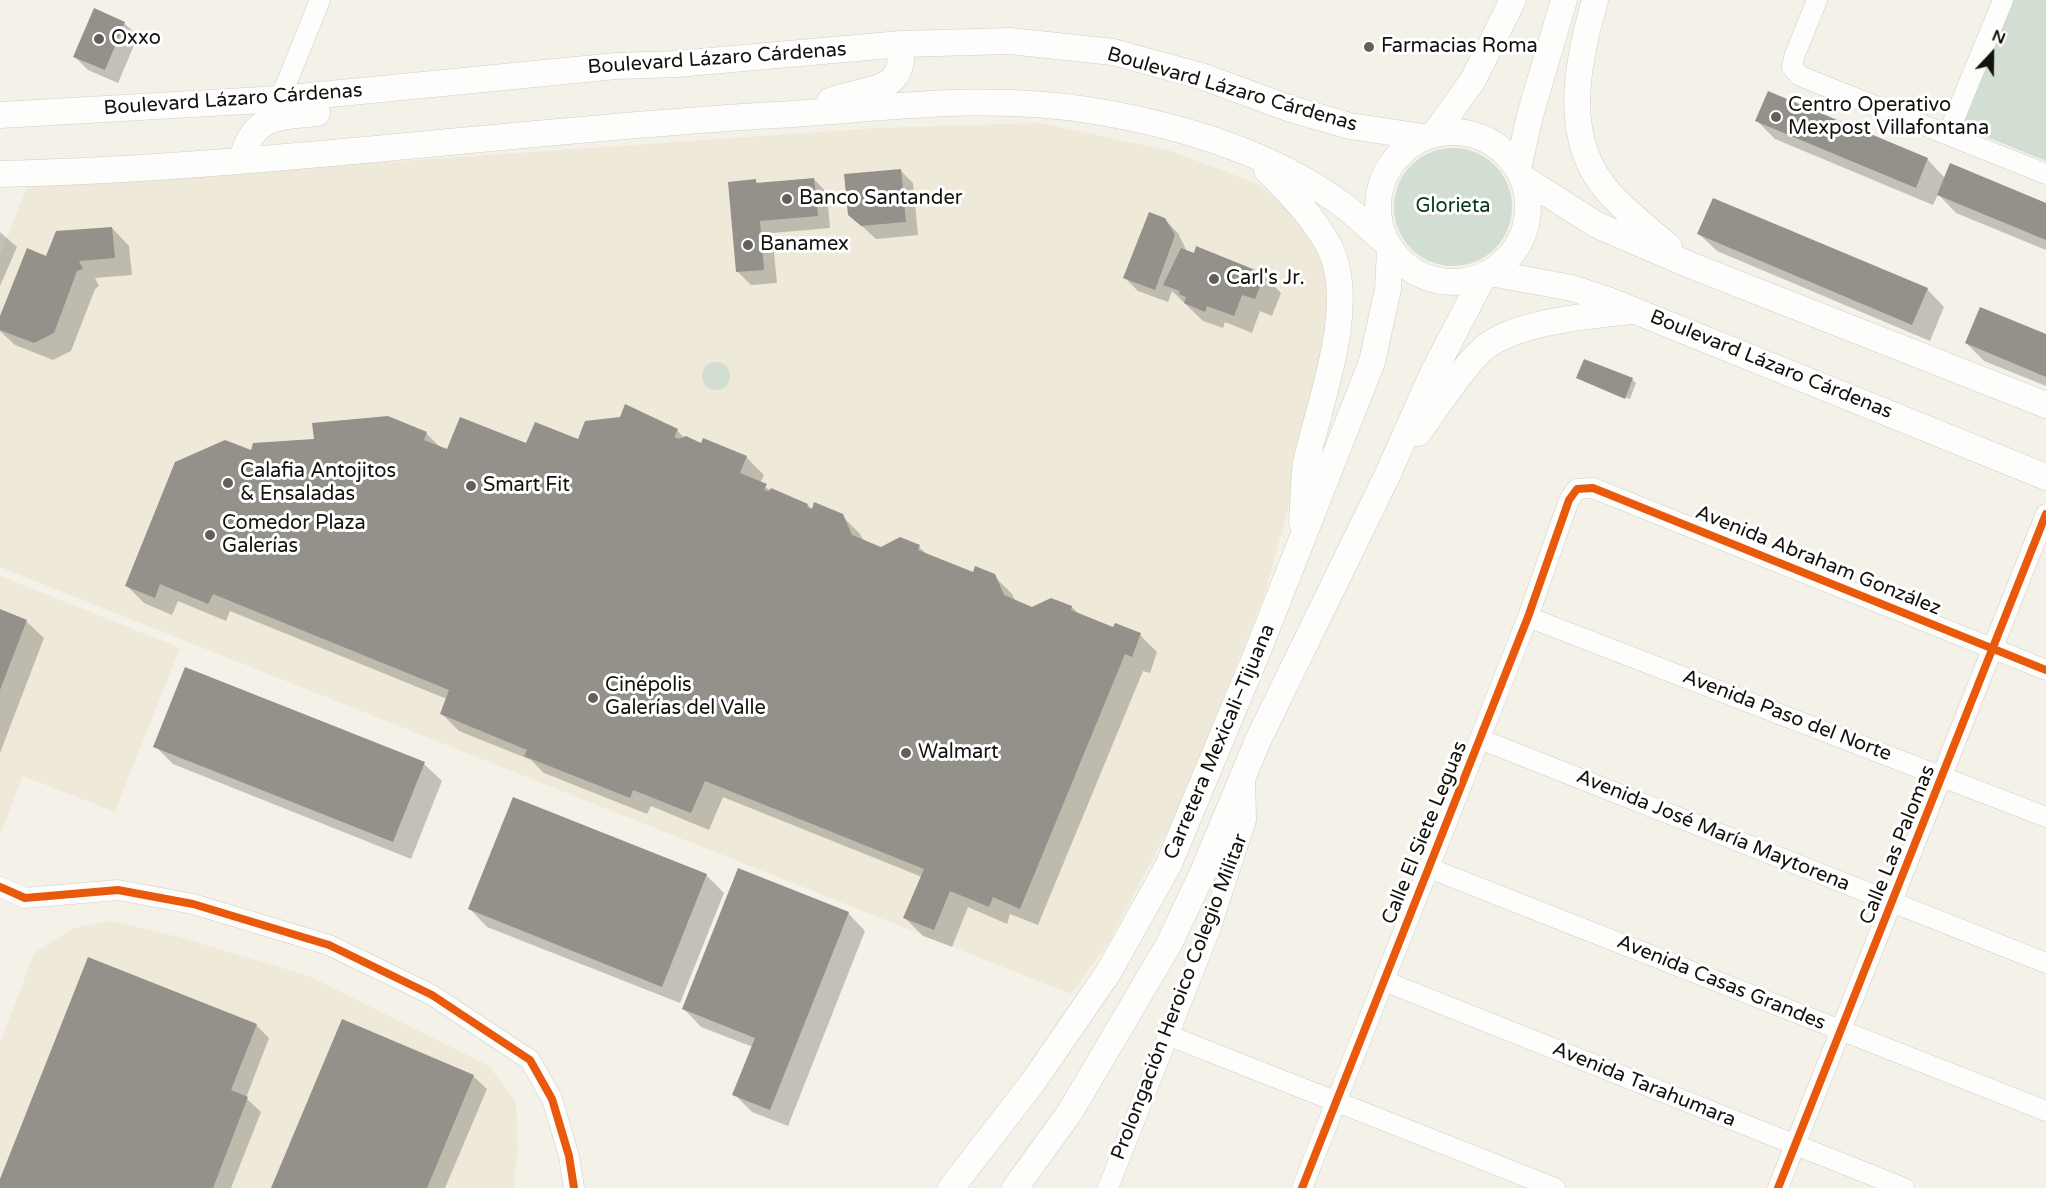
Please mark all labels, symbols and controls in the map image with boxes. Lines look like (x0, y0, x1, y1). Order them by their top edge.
north arrow (1962, 24, 2022, 84)
text: N (1989, 26, 2008, 49)
place label: Oxxo (111, 27, 161, 51)
marker: Oxxo (92, 32, 106, 46)
place label: Farmacias Roma (1381, 35, 1538, 59)
street label: Boulevard Lázaro Cárdenas (587, 38, 847, 80)
marker: Farmacias Roma (1362, 40, 1376, 54)
street label: Boulevard Lázaro Cárdenas (1104, 43, 1360, 137)
street label: Boulevard Lázaro Cárdenas (103, 79, 363, 121)
place label: Centro Operativo Mexpost Villafontana (1788, 94, 1989, 141)
marker: Centro Operativo Mexpost Villafontana (1769, 110, 1783, 124)
place label: Banco Santander (799, 187, 962, 211)
marker: Banco Santander (780, 192, 794, 206)
park label: Glorieta (1415, 195, 1491, 219)
place label: Banamex (760, 233, 849, 257)
marker: Banamex (741, 238, 755, 252)
place label: Carl's Jr. (1226, 267, 1305, 291)
marker: Carl's Jr. (1207, 272, 1221, 286)
street label: Boulevard Lázaro Cárdenas (1646, 305, 1896, 425)
place label: Calafia Antojitos & Ensaladas (240, 460, 396, 507)
place label: Smart Fit (483, 474, 570, 498)
marker: Calafia Antojitos & Ensaladas (221, 476, 235, 490)
marker: Smart Fit (464, 479, 478, 493)
street label: Avenida Abraham González (1692, 501, 1944, 621)
place label: Comedor Plaza Galerías (222, 512, 366, 559)
marker: Comedor Plaza Galerías (203, 528, 217, 542)
street label: Carretera Mexicali–Tijuana (1159, 621, 1281, 863)
street label: Avenida Paso del Norte (1679, 665, 1895, 767)
place label: Cinépolis Galerías del Valle (605, 674, 766, 721)
marker: Cinépolis Galerías del Valle (586, 691, 600, 705)
street label: Calle El Siete Leguas (1377, 738, 1473, 928)
place label: Walmart (918, 741, 999, 765)
marker: Walmart (899, 746, 913, 760)
street label: Calle Las Palomas (1855, 762, 1941, 928)
street label: Avenida José María Maytorena (1573, 765, 1853, 897)
street label: Prolongación Heroico Colegio Militar (1107, 831, 1253, 1163)
street label: Avenida Casas Grandes (1613, 930, 1829, 1036)
street label: Avenida Tarahumara (1549, 1037, 1739, 1133)

